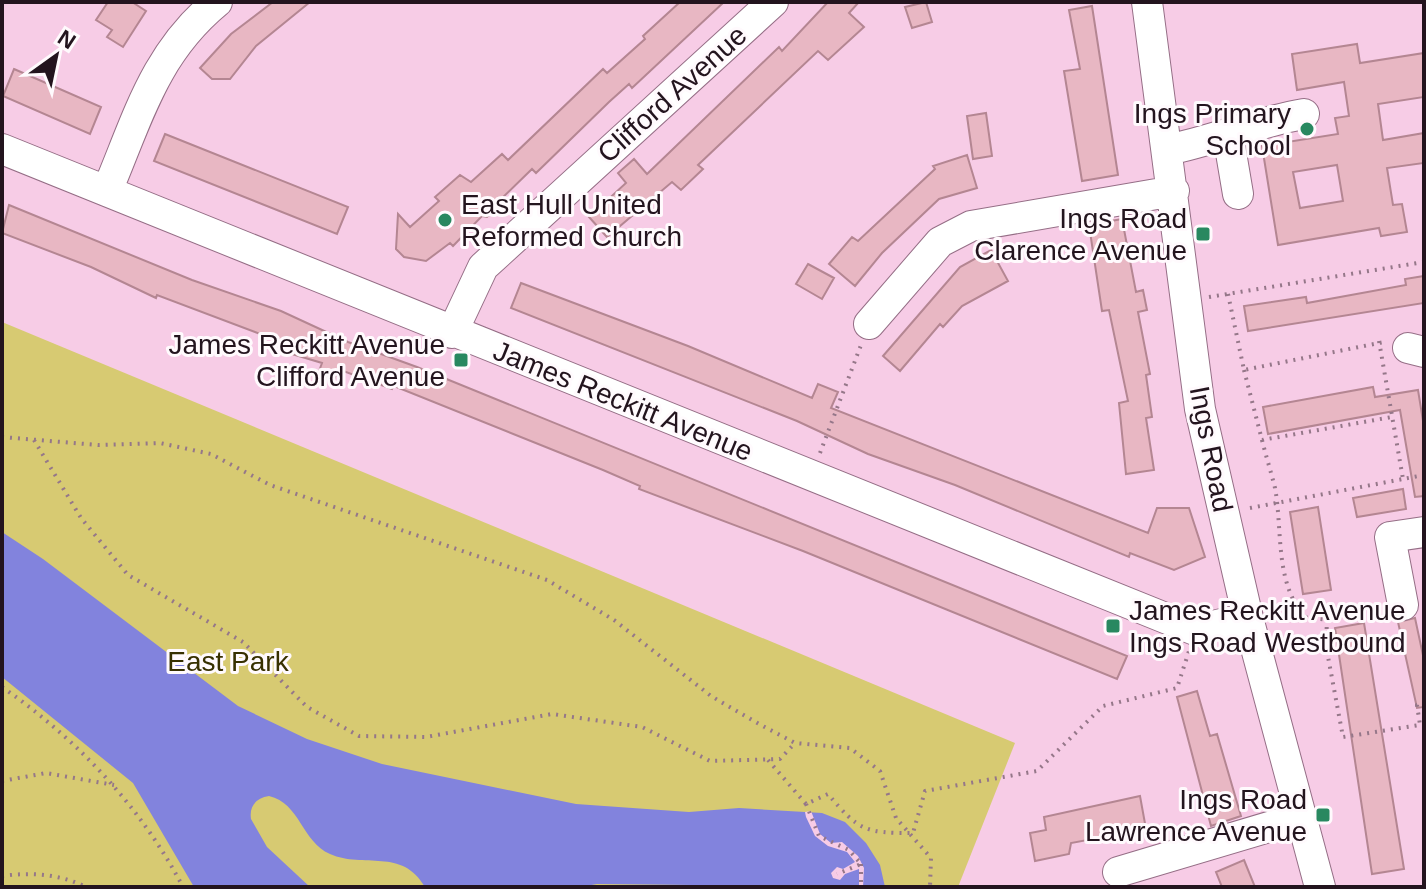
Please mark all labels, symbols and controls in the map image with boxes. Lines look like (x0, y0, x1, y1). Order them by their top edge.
north arrow (16, 16, 96, 96)
street label: Clifford Avenue (591, 19, 753, 169)
text: N (53, 25, 80, 54)
place label: Ings Primary School (1134, 98, 1291, 161)
marker: Ings Primary School (1298, 120, 1316, 138)
place label: East Hull United Reformed Church (461, 189, 682, 252)
place label: Ings Road Clarence Avenue (974, 203, 1187, 266)
marker: East Hull United Reformed Church (436, 211, 454, 229)
marker: Ings Road Clarence Avenue (1194, 225, 1212, 243)
place label: James Reckitt Avenue Clifford Avenue (168, 329, 445, 392)
street label: James Reckitt Avenue (489, 335, 757, 467)
marker: James Reckitt Avenue Clifford Avenue (452, 351, 470, 369)
street label: Ings Road (1184, 383, 1238, 515)
place label: James Reckitt Avenue Ings Road Westbound (1129, 595, 1406, 658)
marker: James Reckitt Avenue Ings Road Westbound (1104, 617, 1122, 635)
park label: East Park (167, 646, 290, 677)
place label: Ings Road Lawrence Avenue (1085, 784, 1307, 847)
marker: Ings Road Lawrence Avenue (1314, 806, 1332, 824)

